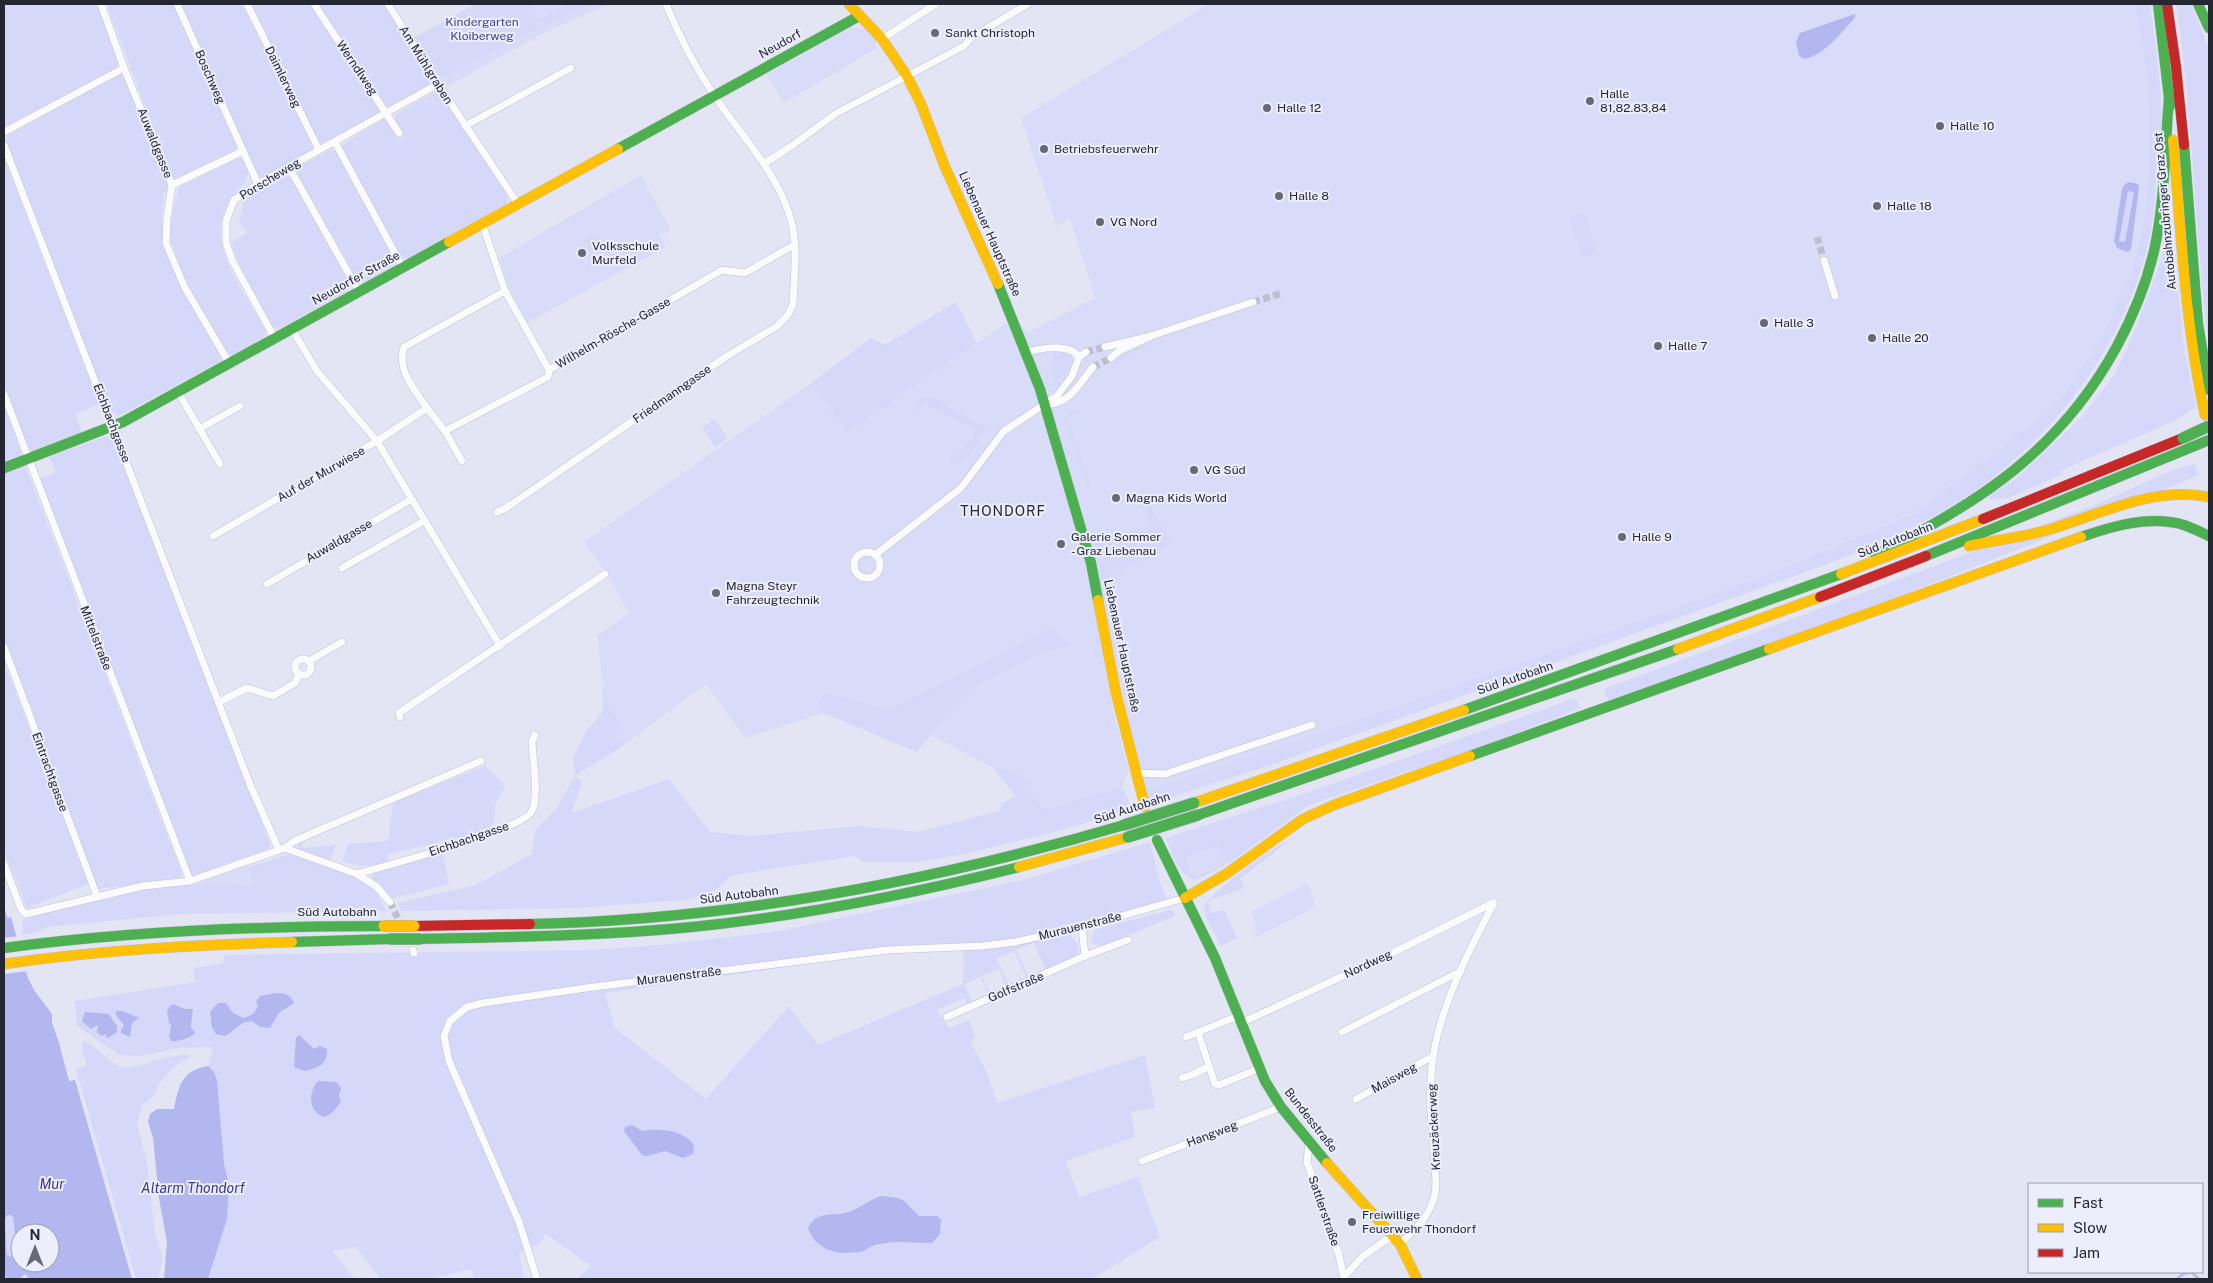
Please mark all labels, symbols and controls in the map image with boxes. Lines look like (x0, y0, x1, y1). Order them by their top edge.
park label: Kindergarten Kloiberweg (445, 15, 519, 43)
street label: Am Mühlgraben (396, 23, 456, 107)
place label: Sankt Christoph (945, 26, 1035, 40)
street label: Neudorf (756, 27, 804, 61)
marker: Sankt Christoph (929, 27, 941, 39)
street label: Werndlweg (333, 38, 381, 98)
street label: Daimlerweg (262, 44, 304, 110)
street label: Boschweg (192, 48, 228, 106)
place label: Halle 81,82.83,84 (1600, 87, 1667, 115)
marker: Halle 81,82.83,84 (1584, 95, 1596, 107)
place label: Halle 12 (1277, 101, 1321, 115)
marker: Halle 12 (1261, 102, 1273, 114)
street label: Auwaldgasse (135, 106, 176, 180)
place label: Halle 10 (1950, 119, 1994, 133)
marker: Halle 10 (1934, 120, 1946, 132)
street label: Autobahnzubringer Graz Ost (2151, 131, 2179, 291)
place label: Betriebsfeuerwehr (1054, 142, 1159, 156)
marker: Betriebsfeuerwehr (1038, 143, 1050, 155)
street label: Porscheweg (237, 155, 303, 203)
street label: Liebenauer Hauptstraße (956, 169, 1024, 299)
place label: Halle 8 (1289, 189, 1329, 203)
marker: Halle 8 (1273, 190, 1285, 202)
place label: Halle 18 (1887, 199, 1932, 213)
marker: Halle 18 (1871, 200, 1883, 212)
place label: VG Nord (1110, 215, 1157, 229)
marker: VG Nord (1094, 216, 1106, 228)
place label: Volksschule Murfeld (592, 239, 659, 267)
marker: Volksschule Murfeld (576, 247, 588, 259)
street label: Neudorfer Straße (310, 248, 402, 308)
street label: Wilhelm-Rösche-Gasse (553, 294, 673, 372)
place label: Halle 3 (1774, 316, 1814, 330)
marker: Halle 3 (1758, 317, 1770, 329)
place label: Halle 20 (1882, 331, 1929, 345)
marker: Halle 20 (1866, 332, 1878, 344)
place label: Halle 7 (1668, 339, 1707, 353)
marker: Halle 7 (1652, 340, 1664, 352)
street label: Friedmanngasse (630, 362, 714, 426)
street label: Eichbachgasse (91, 382, 134, 465)
street label: Auf der Murwiese (275, 443, 368, 505)
place label: VG Süd (1204, 463, 1246, 477)
marker: VG Süd (1188, 464, 1200, 476)
place label: Magna Kids World (1126, 491, 1227, 505)
marker: Magna Kids World (1110, 492, 1122, 504)
district label: THONDORF (960, 503, 1046, 519)
street label: Auwaldgasse (303, 516, 375, 566)
street label: Süd Autobahn (1855, 519, 1935, 561)
place label: Galerie Sommer - Graz Liebenau (1071, 530, 1161, 558)
place label: Halle 9 (1632, 530, 1672, 544)
marker: Halle 9 (1616, 531, 1628, 543)
marker: Galerie Sommer - Graz Liebenau (1055, 538, 1067, 550)
street label: Liebenauer Hauptstraße (1101, 578, 1143, 714)
place label: Magna Steyr Fahrzeugtechnik (726, 579, 820, 607)
marker: Magna Steyr Fahrzeugtechnik (710, 587, 722, 599)
street label: Mittelstraße (77, 604, 115, 672)
street label: Süd Autobahn (1475, 658, 1555, 698)
street label: Eintrachtgasse (29, 730, 71, 814)
street label: Süd Autobahn (1092, 789, 1172, 827)
street label: Eichbachgasse (427, 819, 511, 859)
street label: Süd Autobahn (699, 883, 779, 907)
street label: Süd Autobahn (297, 905, 377, 919)
street label: Murauenstraße (1037, 909, 1123, 943)
street label: Nordweg (1342, 947, 1394, 981)
street label: Murauenstraße (636, 964, 722, 988)
street label: Golfstraße (986, 969, 1046, 1005)
street label: Maisweg (1369, 1060, 1419, 1096)
street label: Kreuzäckerweg (1425, 1083, 1443, 1171)
street label: Bundesstraße (1282, 1085, 1341, 1155)
street label: Hangweg (1184, 1118, 1240, 1150)
street label: Sattlerstraße (1305, 1174, 1343, 1248)
water label: Mur (39, 1176, 65, 1192)
water label: Altarm Thondorf (141, 1180, 246, 1196)
legend (2028, 1183, 2203, 1273)
text: Fast (2073, 1194, 2103, 1211)
place label: Freiwillige Feuerwehr Thondorf (1362, 1208, 1476, 1236)
marker: Freiwillige Feuerwehr Thondorf (1346, 1216, 1358, 1228)
text: Slow (2073, 1219, 2108, 1236)
north arrow (10, 1223, 60, 1273)
text: N (30, 1227, 40, 1243)
text: Jam (2073, 1244, 2100, 1261)

